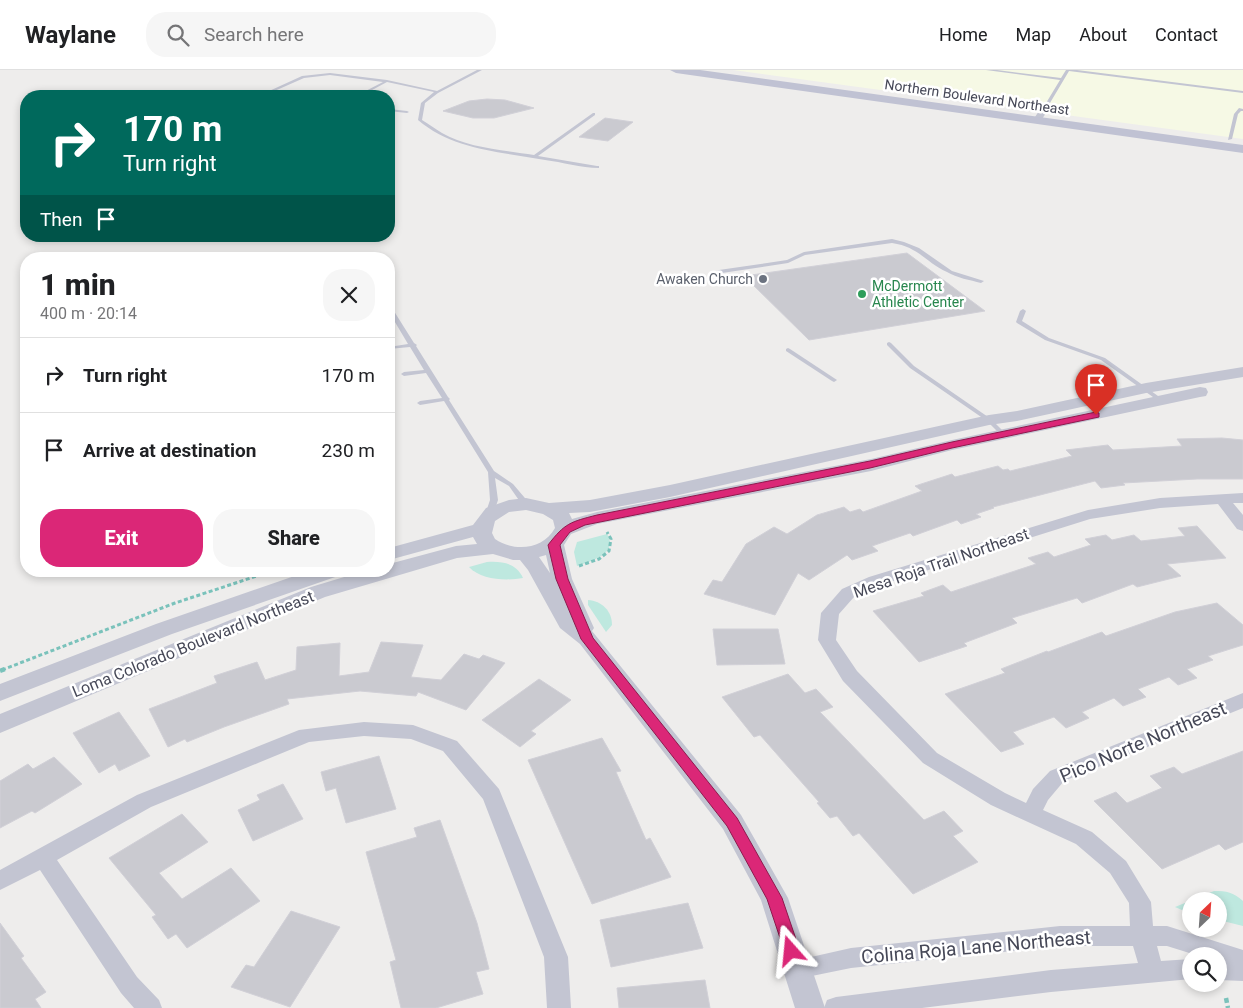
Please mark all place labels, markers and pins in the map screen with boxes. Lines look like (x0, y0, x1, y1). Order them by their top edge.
place label: Awaken Church (656, 271, 753, 287)
marker: Awaken Church (757, 273, 769, 285)
place label: McDermott Athletic Center (872, 278, 964, 310)
marker: McDermott Athletic Center (856, 288, 868, 300)
pin (1075, 364, 1117, 415)

